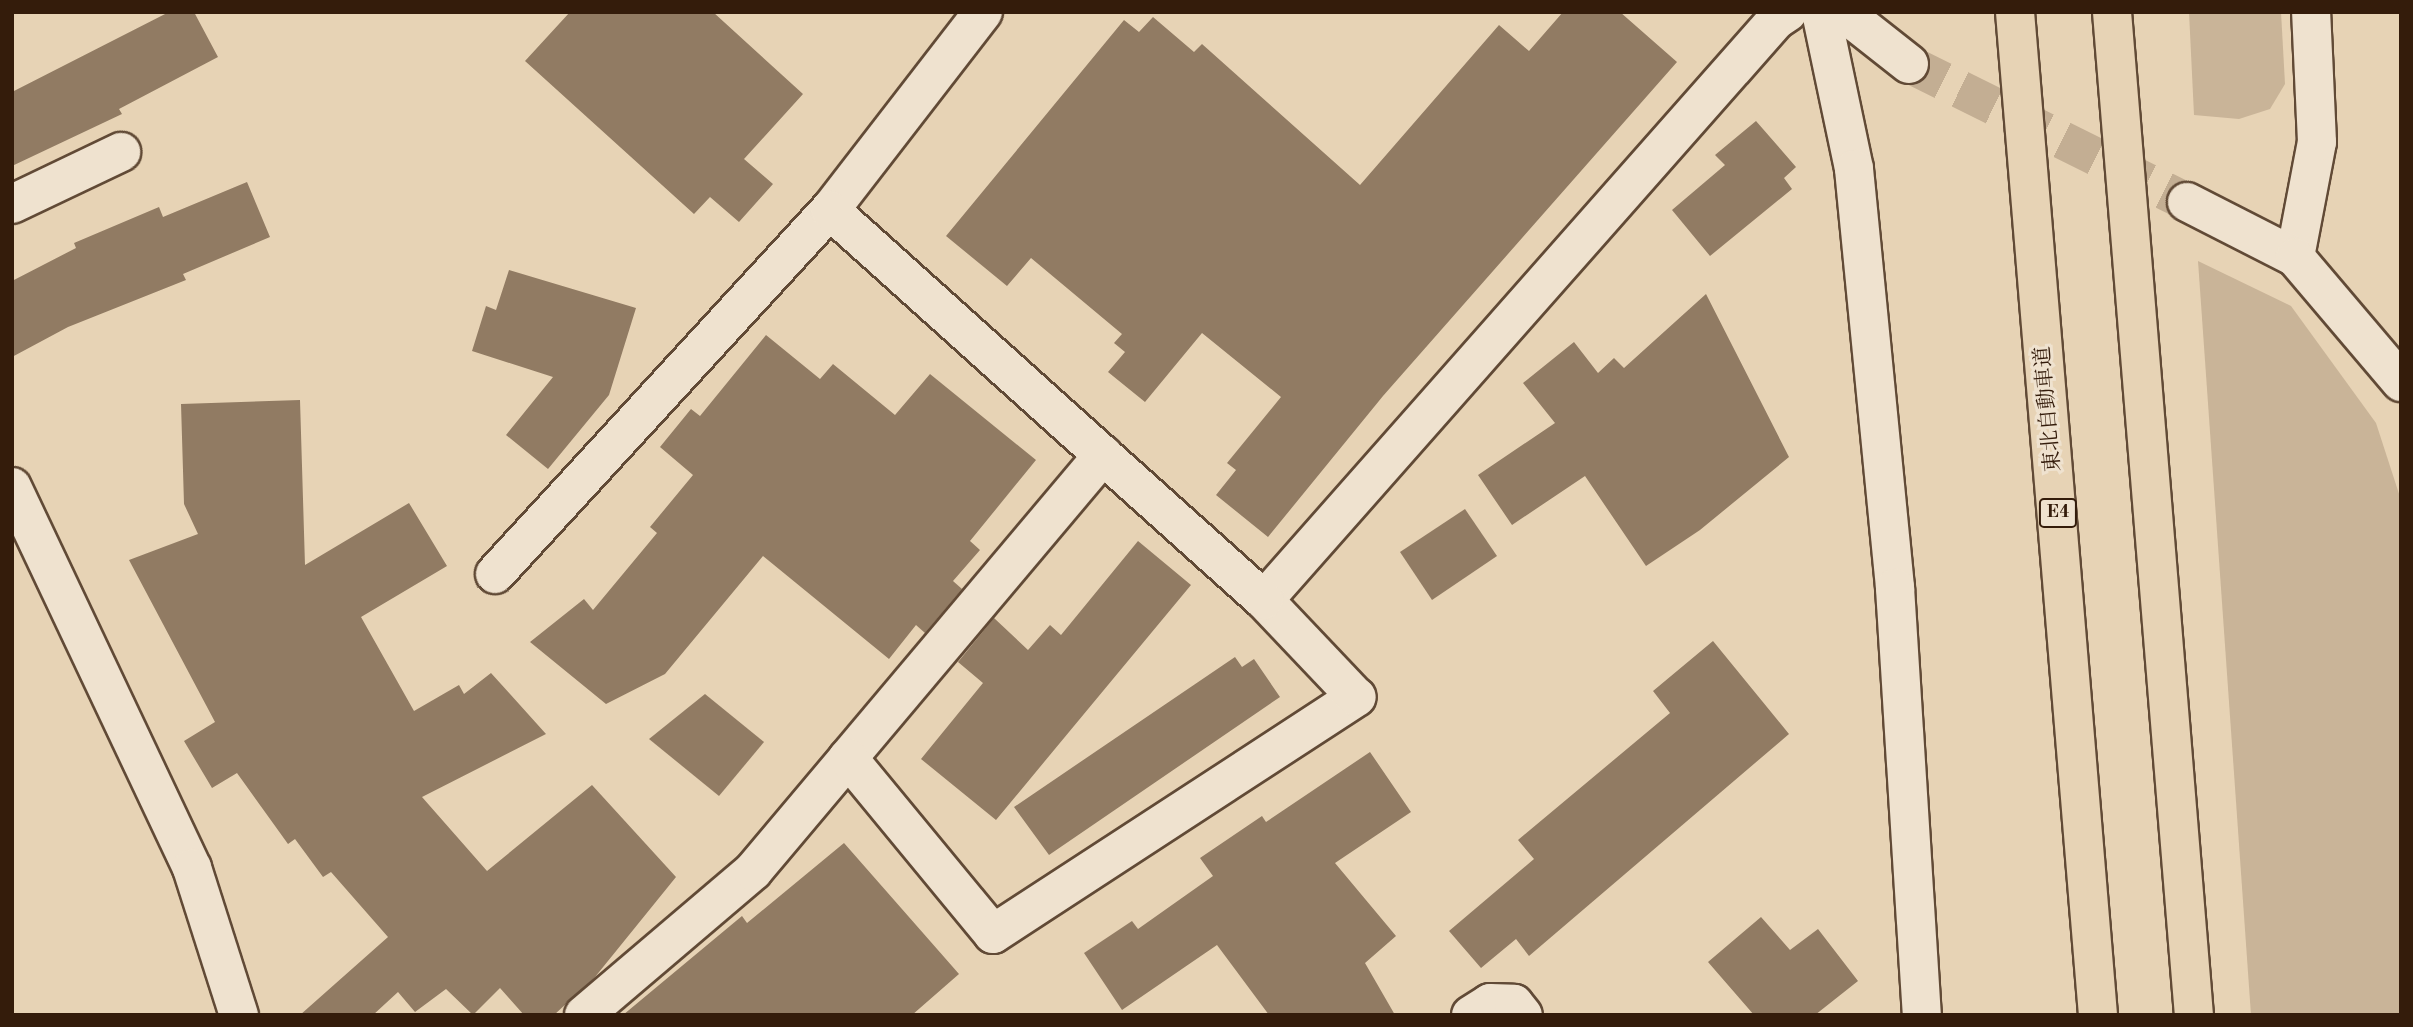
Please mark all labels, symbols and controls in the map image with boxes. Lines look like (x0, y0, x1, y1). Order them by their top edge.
street label: 東北自動車道 (2031, 345, 2067, 473)
road number: E4 (2039, 498, 2077, 528)

